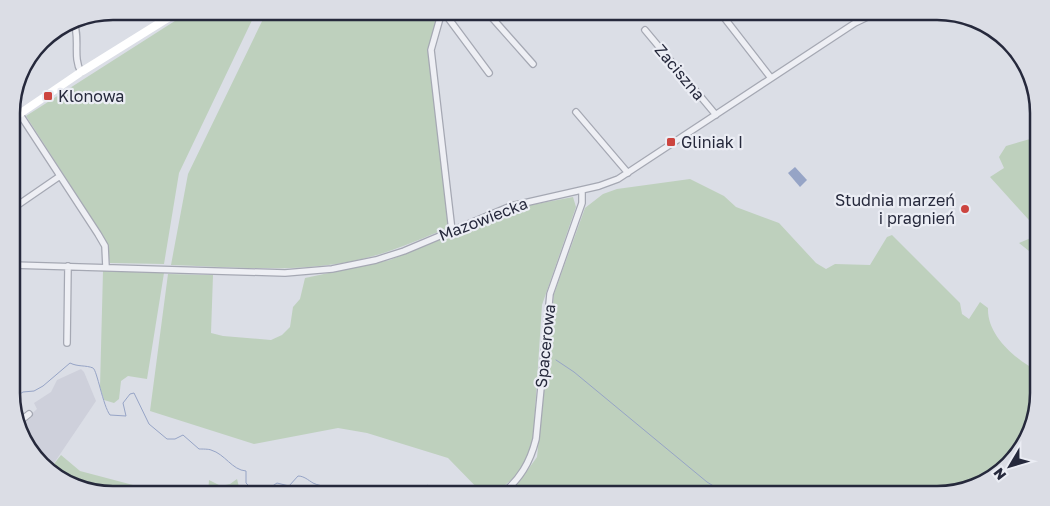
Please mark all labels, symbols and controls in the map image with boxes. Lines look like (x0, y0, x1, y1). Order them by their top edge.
street label: Zaciszna (651, 40, 709, 104)
place label: Klonowa (58, 86, 124, 106)
marker: Klonowa (42, 90, 54, 102)
place label: Gliniak I (681, 132, 743, 152)
marker: Gliniak I (665, 136, 677, 148)
place label: Studnia marzeń i pragnień (835, 190, 955, 228)
street label: Mazowiecka (436, 193, 530, 245)
marker: Studnia marzeń i pragnień (959, 203, 971, 215)
street label: Spacerowa (531, 303, 559, 389)
north arrow (985, 441, 1035, 491)
text: N (989, 465, 1009, 484)

